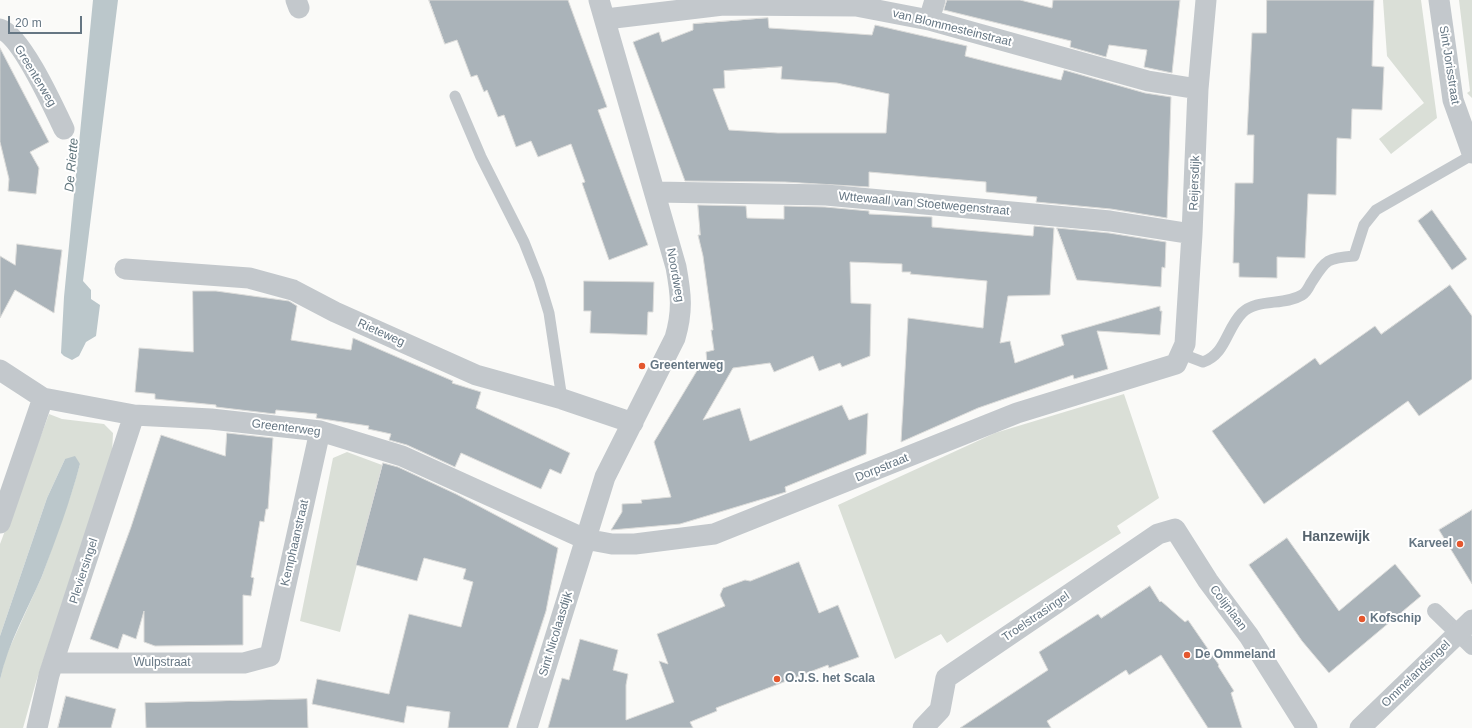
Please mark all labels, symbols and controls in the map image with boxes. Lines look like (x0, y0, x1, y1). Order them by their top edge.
street label: van Blommesteinstraat (891, 6, 1013, 50)
scale bar (10, 8, 84, 34)
text: 20 m (15, 16, 42, 30)
street label: Sint Jorisstraat (1436, 25, 1462, 105)
street label: Greenterweg (11, 43, 59, 109)
water label: De Riette (62, 137, 82, 193)
street label: Reijersdijk (1187, 155, 1203, 211)
street label: Wttewaall van Stoetwegenstraat (838, 189, 1010, 219)
street label: Noordweg (663, 247, 687, 303)
street label: Rieteweg (355, 316, 407, 350)
place label: Greenterweg (650, 359, 723, 373)
marker: Greenterweg (637, 361, 647, 371)
street label: Greenterweg (251, 417, 321, 439)
street label: Dorpstraat (853, 451, 911, 485)
street label: Kemphaanstraat (278, 498, 312, 588)
district label: Hanzewijk (1302, 529, 1370, 545)
street label: Pleviersingel (67, 536, 101, 606)
place label: Karveel (1409, 537, 1452, 551)
marker: Karveel (1455, 539, 1465, 549)
street label: Colijnlaan (1206, 583, 1250, 633)
street label: Troelstrasingel (1000, 589, 1072, 645)
street label: Sint Nicolaasdijk (536, 590, 576, 678)
place label: Kofschip (1370, 612, 1421, 626)
marker: Kofschip (1357, 614, 1367, 624)
street label: Ommelandsingel (1379, 638, 1453, 710)
place label: De Ommeland (1195, 648, 1276, 662)
marker: De Ommeland (1182, 650, 1192, 660)
street label: Wulpstraat (133, 656, 191, 670)
place label: O.J.S. het Scala (785, 672, 875, 686)
marker: O.J.S. het Scala (772, 674, 782, 684)

